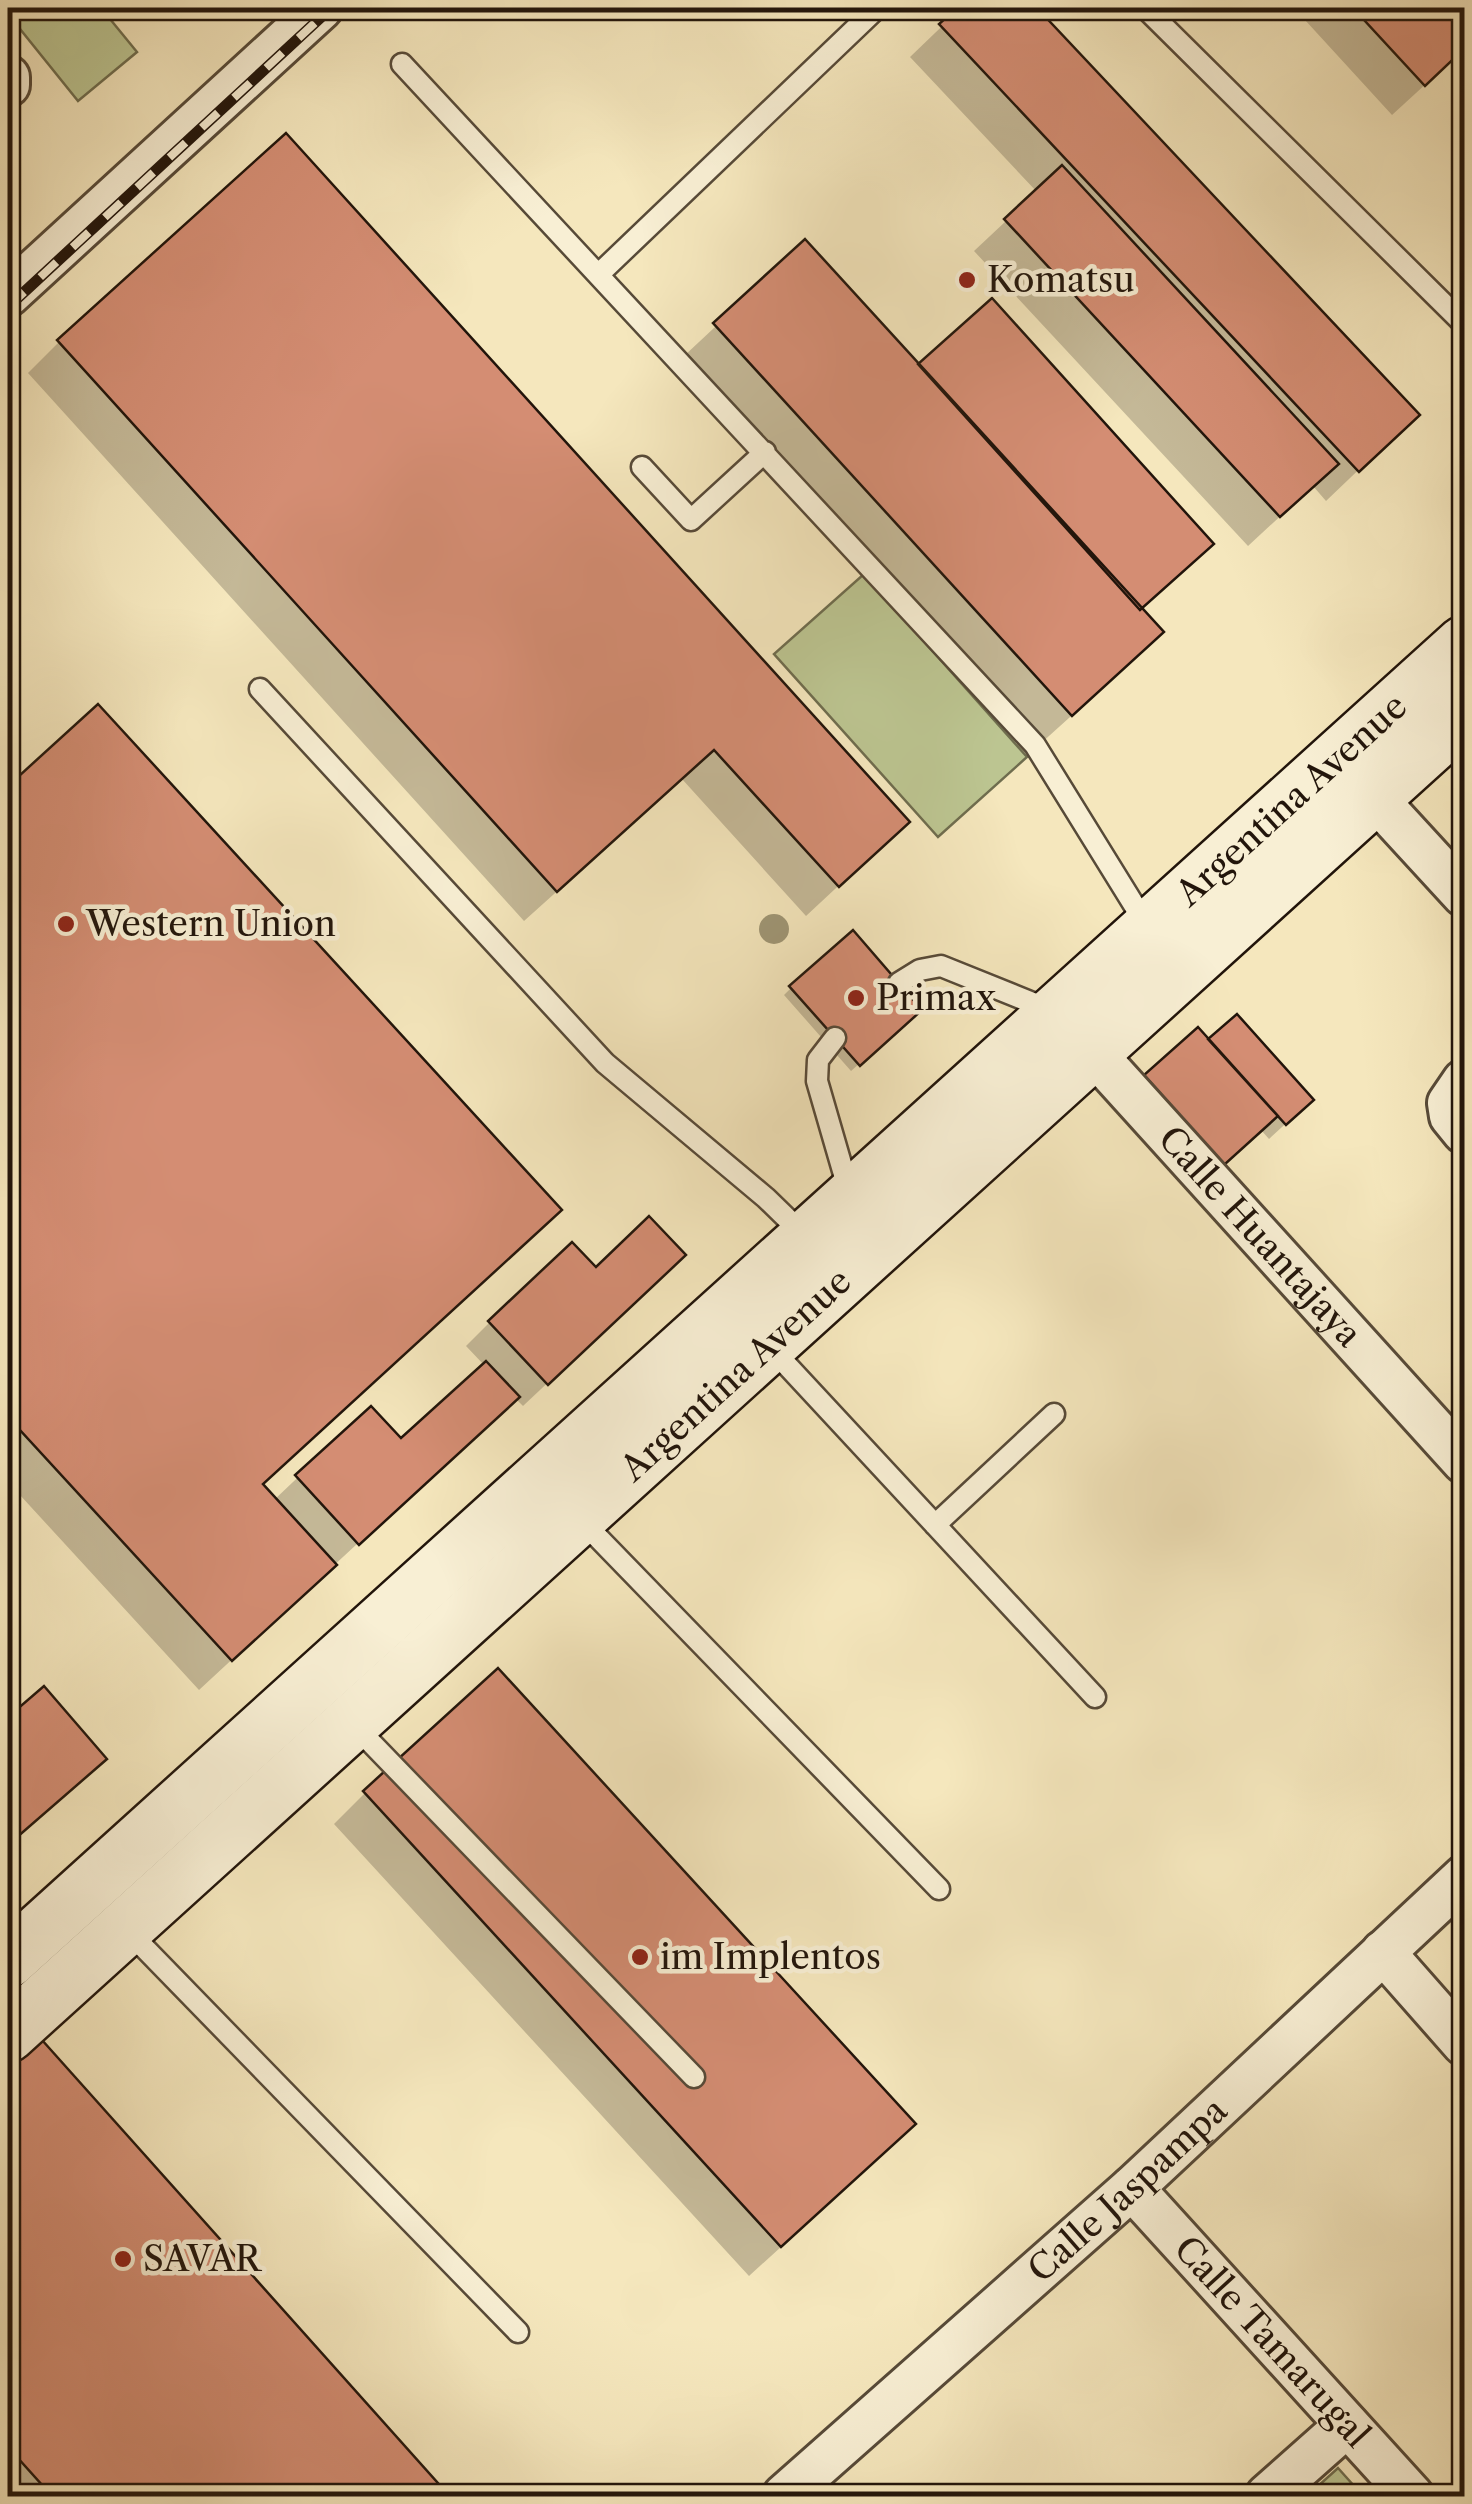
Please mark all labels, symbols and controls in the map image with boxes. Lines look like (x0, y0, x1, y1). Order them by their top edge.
place label: Komatsu (987, 258, 1135, 301)
marker: Komatsu (956, 269, 978, 291)
street label: Argentina Avenue (1166, 684, 1415, 915)
place label: Western Union (85, 902, 336, 945)
marker: Western Union (55, 913, 77, 935)
place label: Primax (876, 976, 997, 1019)
marker: Primax (845, 987, 867, 1009)
street label: Calle Huantajaya (1150, 1117, 1371, 1356)
street label: Argentina Avenue (611, 1259, 859, 1490)
place label: im Implentos (660, 1935, 881, 1978)
marker: im Implentos (629, 1946, 651, 1968)
street label: Calle Jaspampa (1019, 2088, 1236, 2291)
street label: Calle Tamarugal (1165, 2227, 1379, 2456)
place label: SAVAR (143, 2237, 263, 2280)
marker: SAVAR (112, 2248, 134, 2270)

